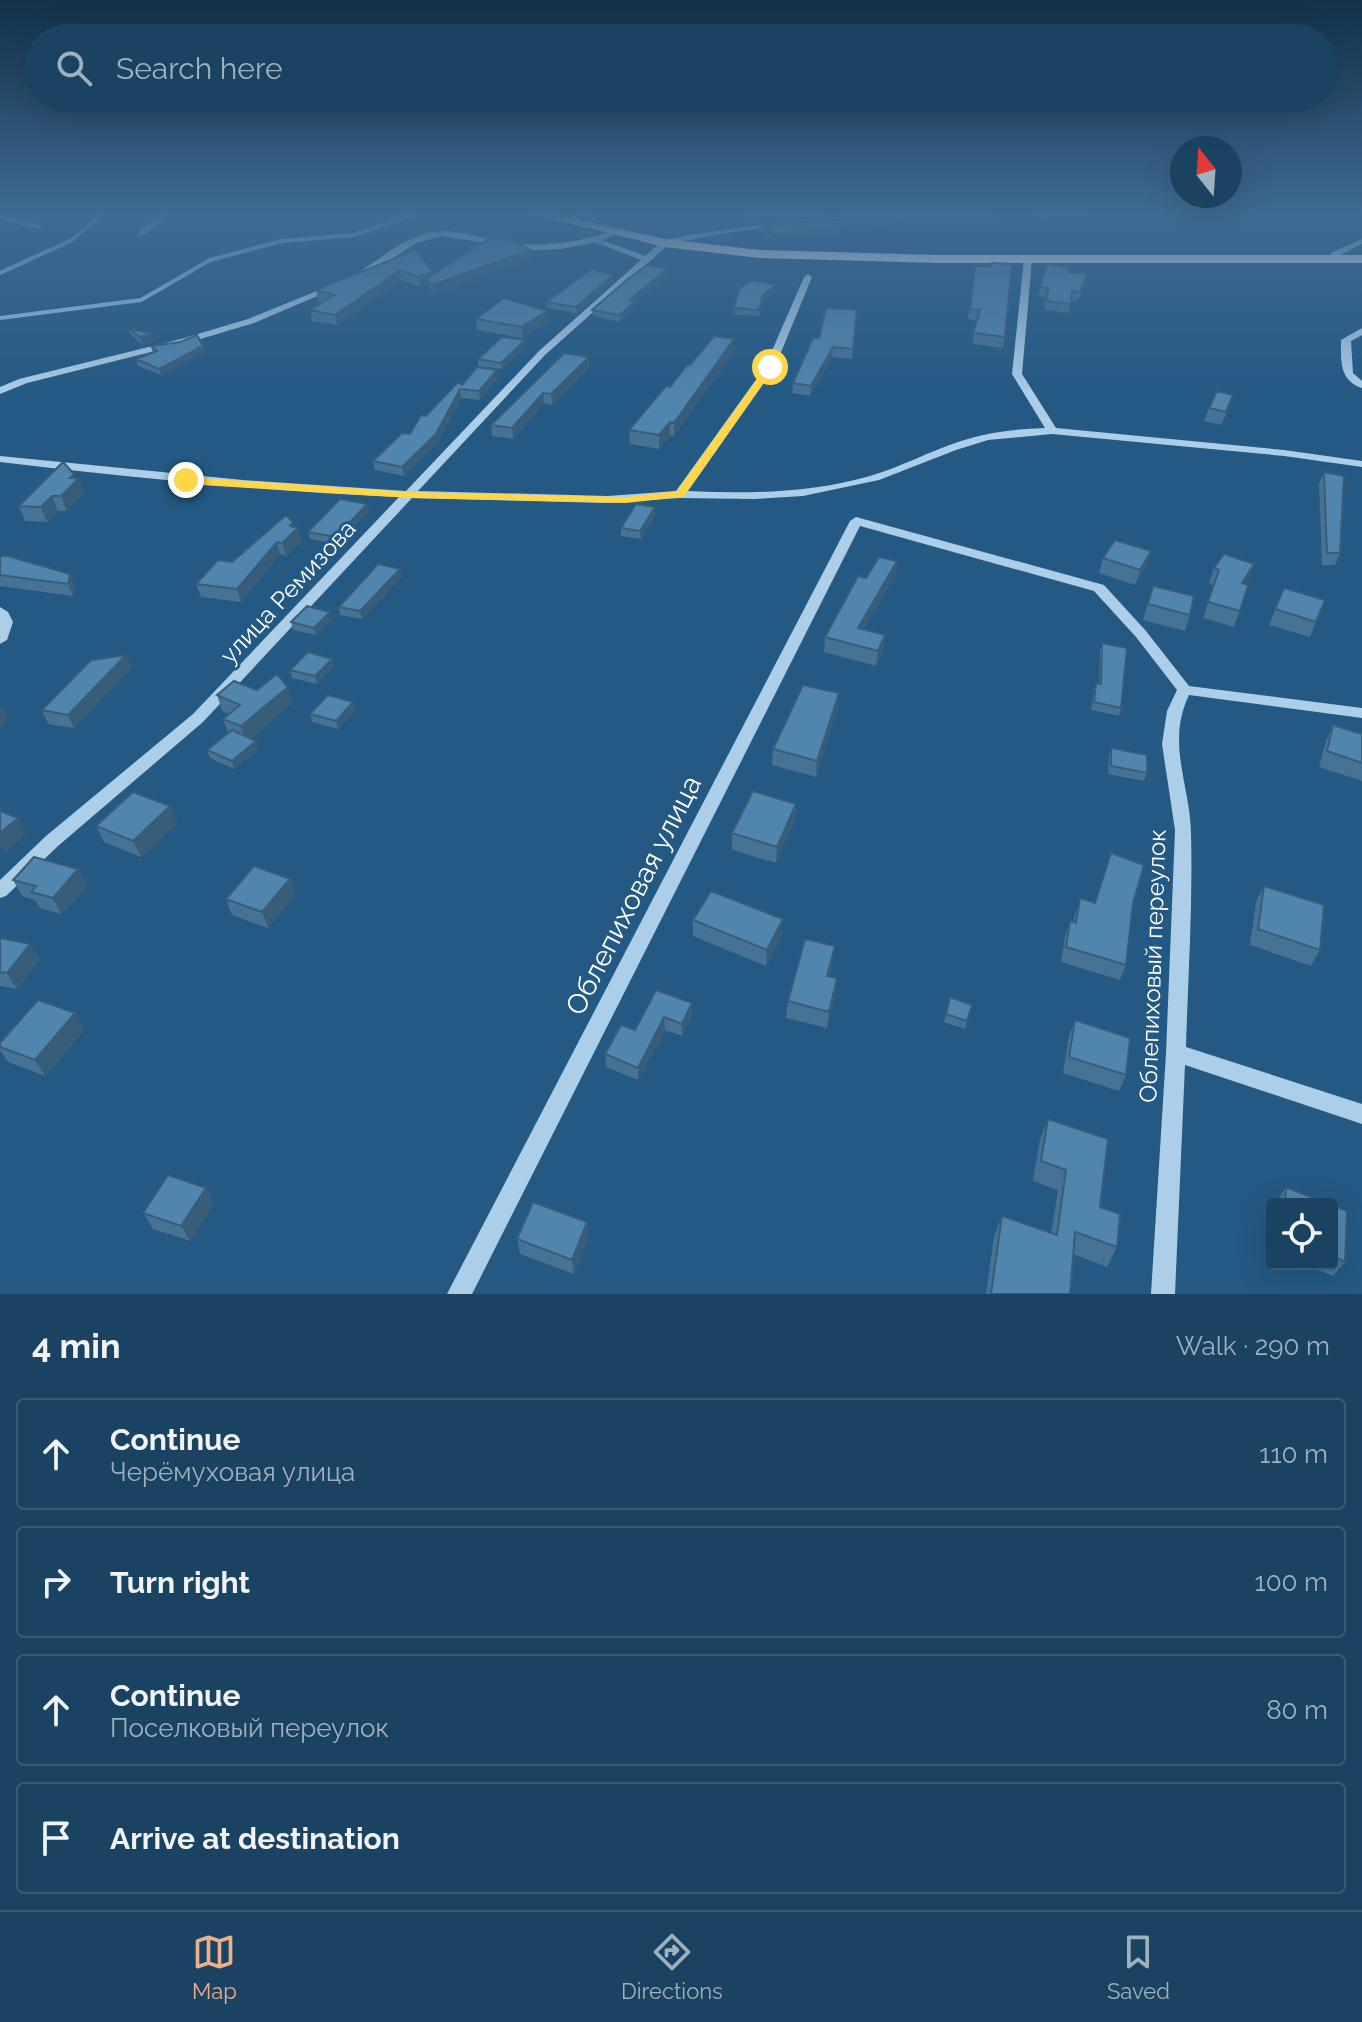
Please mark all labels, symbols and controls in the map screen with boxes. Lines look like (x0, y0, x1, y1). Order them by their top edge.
search box (24, 24, 1338, 112)
icon: search (52, 46, 96, 90)
text: Search here (116, 51, 283, 86)
north arrow (1170, 136, 1242, 208)
route start (752, 349, 788, 385)
route end (168, 462, 204, 498)
street label: улица Ремизова (214, 514, 361, 669)
street label: Облепиховая улица (559, 770, 708, 1020)
street label: Облепиховый переулок (1133, 829, 1172, 1103)
map controls (1266, 1198, 1338, 1270)
button: locate (1266, 1198, 1338, 1270)
text: 4 min (32, 1326, 120, 1366)
text: Walk · 290 m (1176, 1331, 1330, 1361)
text: Continue (110, 1422, 241, 1457)
icon: ahead (34, 1432, 78, 1476)
text: 110 m (1259, 1439, 1328, 1469)
text: Черёмуховая улица (110, 1457, 355, 1487)
icon: right (34, 1560, 78, 1604)
text: Turn right (110, 1565, 250, 1600)
text: 100 m (1255, 1567, 1328, 1597)
text: Continue (110, 1678, 241, 1713)
icon: ahead (34, 1688, 78, 1732)
text: 80 m (1266, 1695, 1328, 1725)
text: Поселковый переулок (110, 1713, 389, 1743)
icon: arrive (34, 1816, 78, 1860)
text: Arrive at destination (110, 1821, 400, 1856)
tab: Map (192, 1930, 237, 2004)
tab: Directions (621, 1930, 723, 2004)
tab: Saved (1107, 1930, 1170, 2004)

